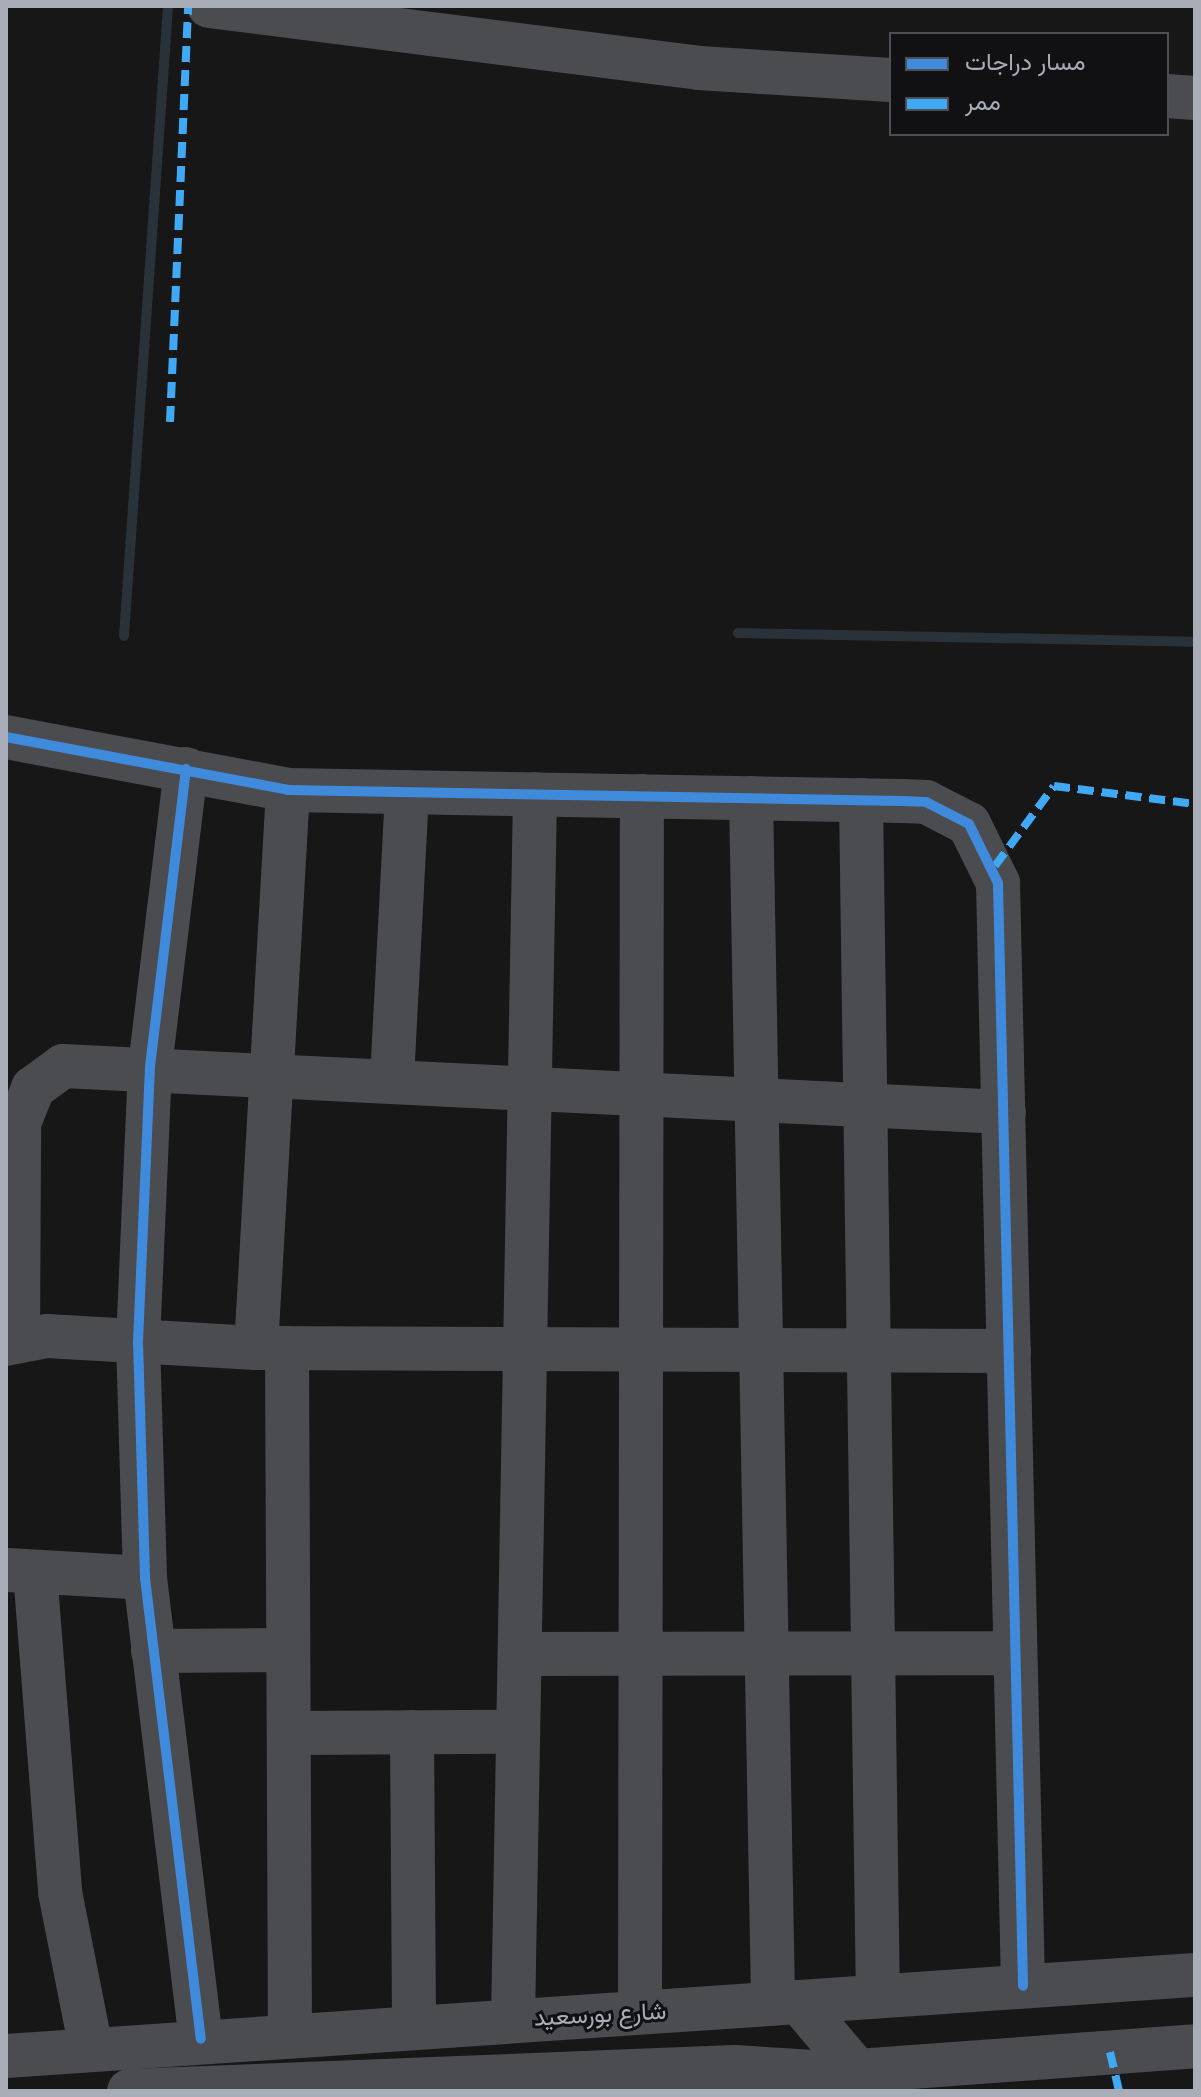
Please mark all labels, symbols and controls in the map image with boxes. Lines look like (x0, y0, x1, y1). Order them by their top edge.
legend (889, 32, 1169, 136)
text: مسار دراجات (965, 47, 1086, 76)
text: ممر (965, 87, 1001, 116)
street label: شارع بورسعيد (533, 1996, 667, 2032)

